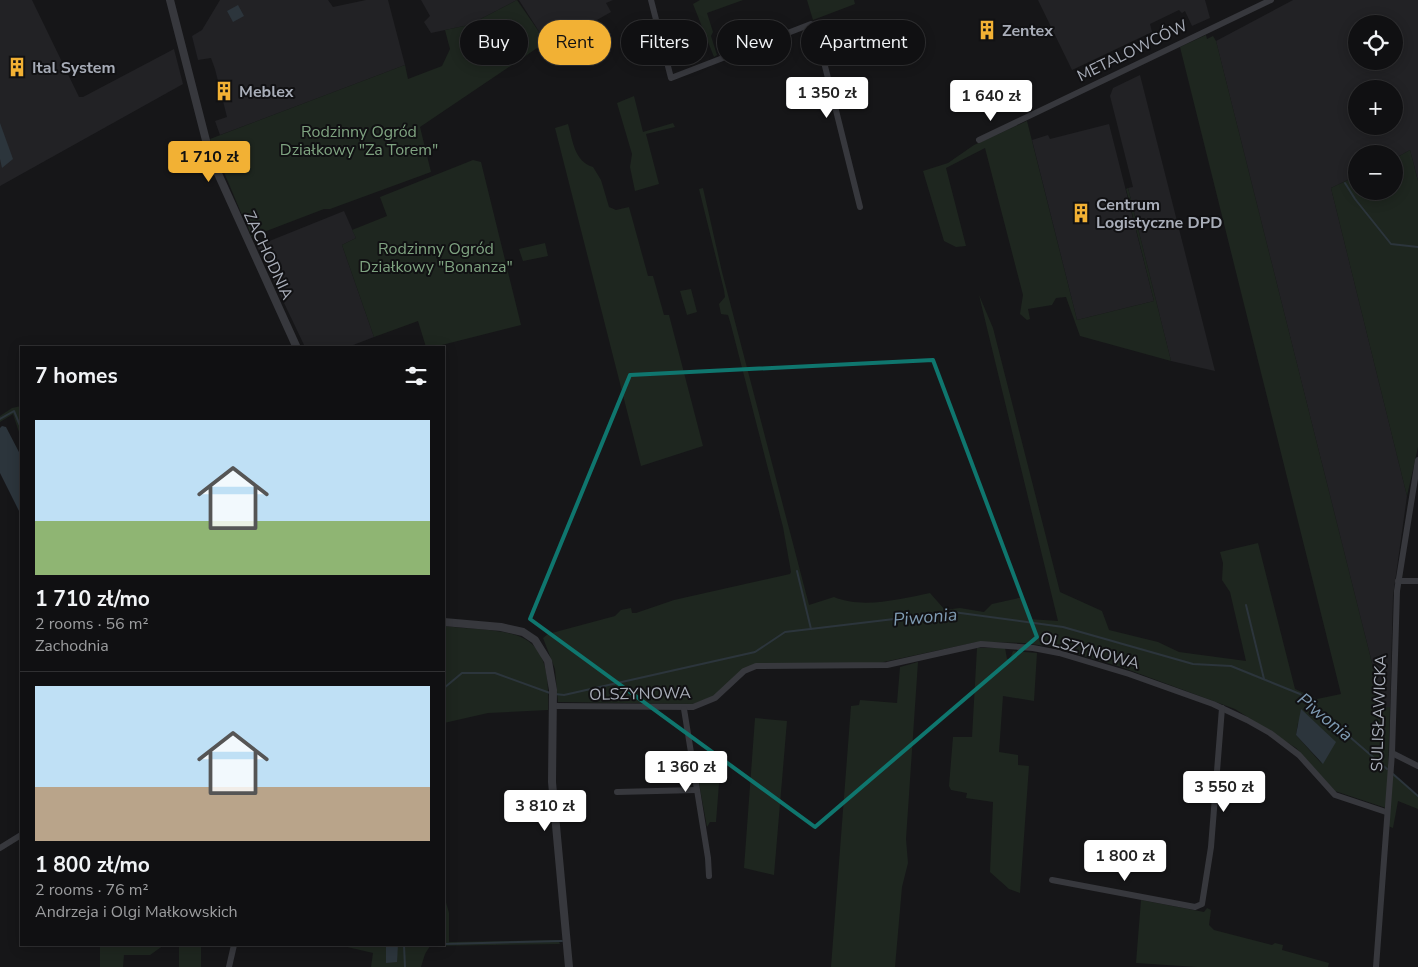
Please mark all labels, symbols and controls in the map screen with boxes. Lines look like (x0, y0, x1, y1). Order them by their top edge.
street label: METALOWCÓW (1074, 14, 1192, 87)
map controls (1348, 15, 1403, 200)
button: locate (1348, 15, 1403, 70)
building icon: Zentex (976, 19, 998, 41)
chip: Buy (460, 20, 528, 65)
chip: Rent (538, 20, 611, 65)
chip: Filters (621, 20, 707, 65)
chip: New (717, 20, 791, 65)
chip: Apartment (801, 20, 925, 65)
place label: Zentex (1002, 20, 1053, 42)
building icon: Ital System (6, 56, 28, 78)
place label: Ital System (32, 57, 116, 79)
pin: 1 350 zł (775, 76, 879, 119)
building icon: Meblex (213, 80, 235, 102)
pin: 1 640 zł (939, 80, 1043, 122)
button: + (1348, 80, 1403, 135)
place label: Meblex (239, 81, 294, 103)
text: 1 350 zł (797, 82, 857, 104)
text: 1 640 zł (961, 85, 1021, 107)
park label: Rodzinny Ogród Działkowy "Za Torem" (280, 121, 438, 161)
pin: 1 710 zł (157, 140, 261, 183)
button: − (1348, 145, 1403, 200)
text: 1 710 zł (179, 146, 239, 168)
place label: Centrum Logistyczne DPD (1096, 194, 1222, 234)
building icon: Centrum Logistyczne DPD (1070, 202, 1092, 224)
street label: ZACHODNIA (238, 208, 298, 304)
park label: Rodzinny Ogród Działkowy "Bonanza" (359, 238, 513, 278)
text: 7 homes (35, 362, 118, 390)
icon: filters (402, 362, 430, 390)
icon: home (188, 453, 278, 543)
text: 1 710 zł/mo (35, 585, 150, 613)
water label: Piwonia (892, 602, 958, 632)
text: 2 rooms · 56 m² (35, 613, 148, 635)
street label: OLSZYNOWA (1038, 627, 1142, 675)
text: Zachodnia (35, 635, 109, 657)
street label: SULISŁAWICKA (1366, 654, 1392, 772)
street label: OLSZYNOWA (589, 682, 691, 706)
water label: Piwonia (1292, 687, 1358, 747)
icon: home (188, 718, 278, 808)
pin: 1 360 zł (634, 750, 738, 793)
text: 1 360 zł (656, 756, 716, 778)
pin: 3 550 zł (1172, 770, 1276, 813)
text: 3 550 zł (1194, 776, 1254, 798)
pin: 3 810 zł (493, 790, 597, 832)
text: 3 810 zł (515, 795, 575, 817)
pin: 1 800 zł (1073, 840, 1177, 882)
text: 1 800 zł (1095, 845, 1155, 867)
text: 1 800 zł/mo (35, 851, 150, 879)
text: 2 rooms · 76 m² (35, 879, 148, 901)
text: Andrzeja i Olgi Małkowskich (35, 901, 238, 923)

